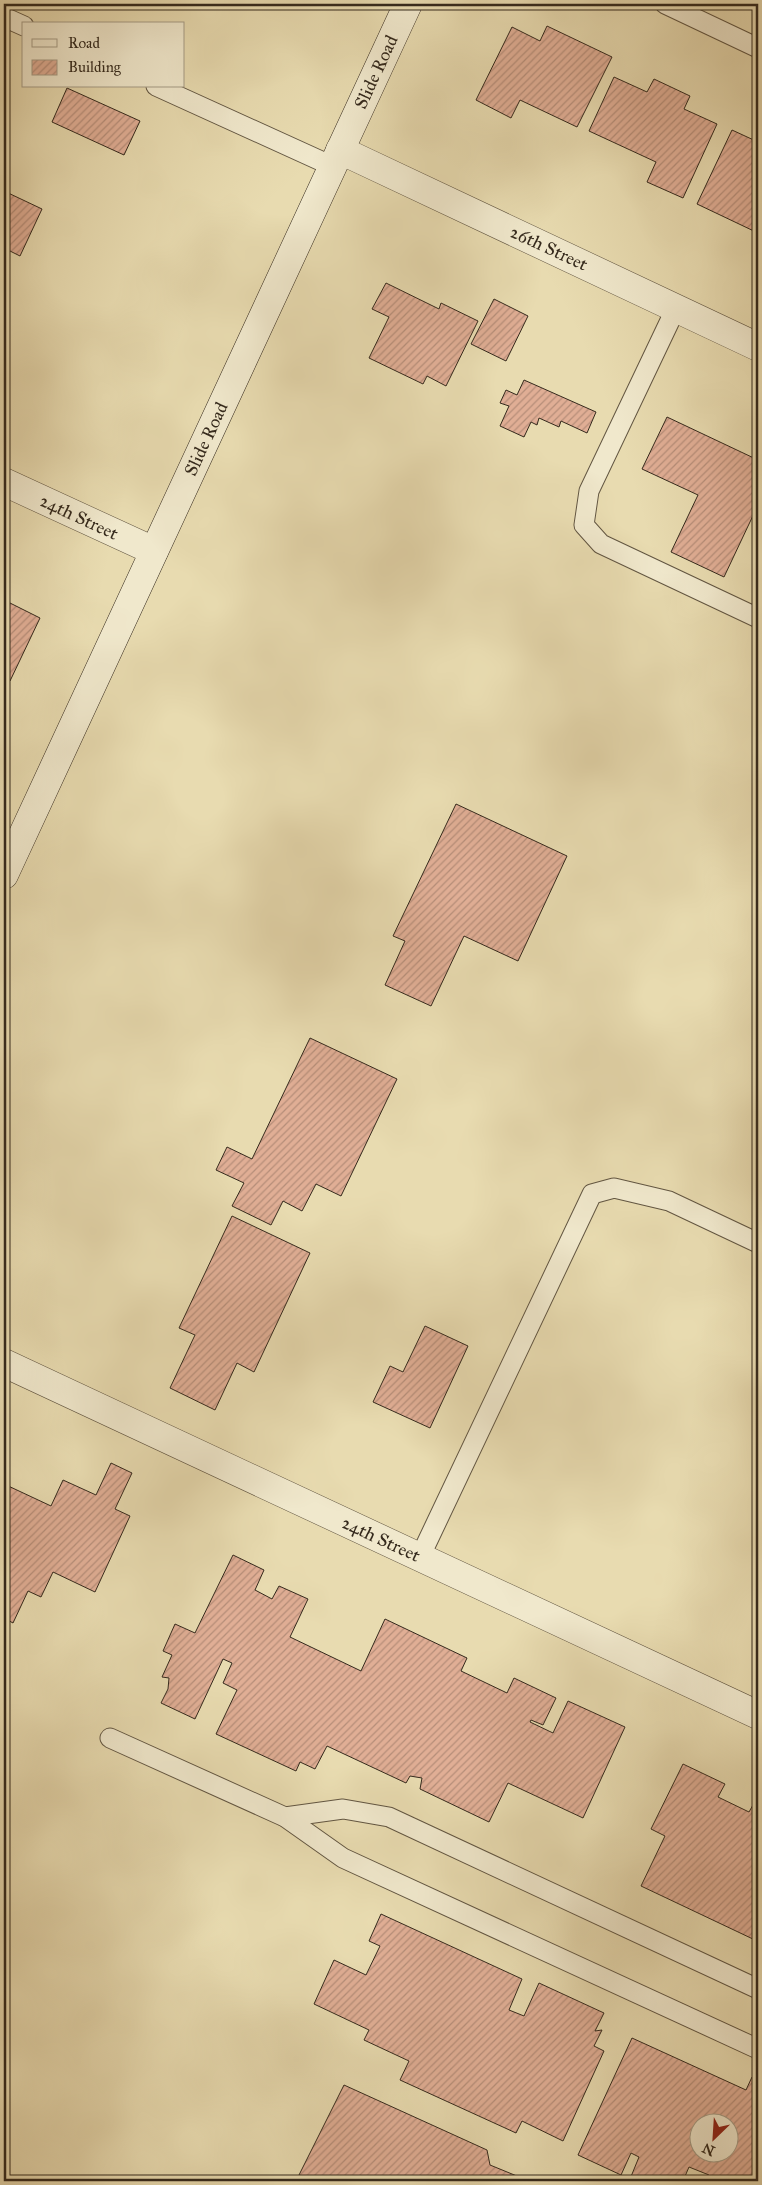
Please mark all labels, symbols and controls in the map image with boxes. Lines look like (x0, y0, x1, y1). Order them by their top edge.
legend (22, 22, 185, 88)
street label: Slide Road (349, 32, 403, 112)
text: Road (68, 34, 100, 52)
text: Building (68, 58, 122, 76)
street label: 26th Street (507, 220, 592, 276)
street label: Slide Road (179, 399, 233, 479)
street label: 24th Street (36, 489, 122, 545)
street label: 24th Street (338, 1511, 424, 1567)
north arrow (690, 2112, 740, 2162)
text: N (700, 2139, 718, 2160)

